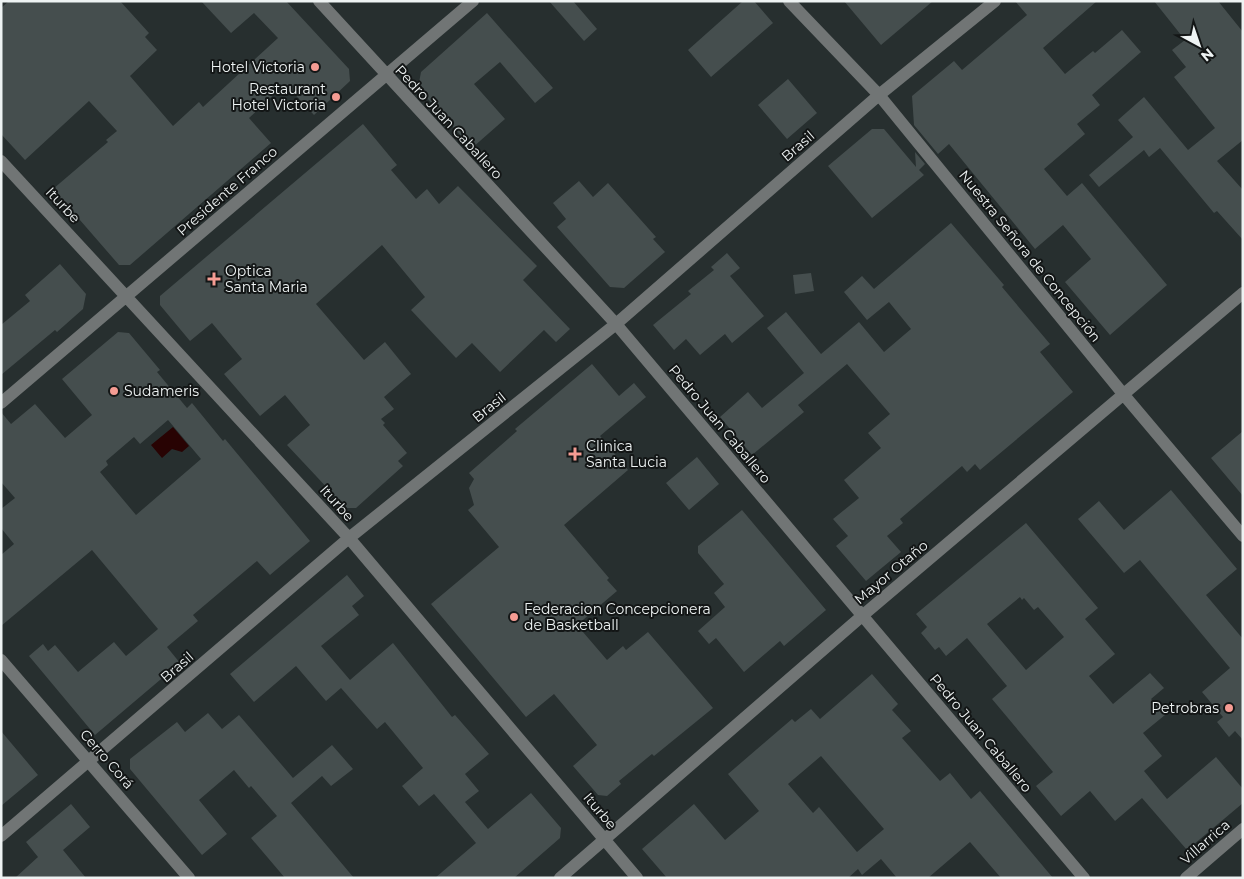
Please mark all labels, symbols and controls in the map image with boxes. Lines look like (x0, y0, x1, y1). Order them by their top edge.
north arrow (1174, 20, 1224, 70)
text: N (1197, 44, 1217, 65)
place label: Hotel Victoria (211, 58, 305, 76)
marker: Hotel Victoria (309, 61, 321, 73)
street label: Pedro Juan Caballero (391, 61, 507, 183)
place label: Restaurant Hotel Victoria (232, 80, 326, 114)
marker: Restaurant Hotel Victoria (330, 91, 342, 103)
street label: Brasil (778, 127, 818, 165)
street label: Presidente Franco (173, 142, 281, 240)
street label: Nuestra Señora de Concepción (955, 166, 1105, 346)
street label: Iturbe (42, 183, 84, 227)
place label: Optica Santa Maria (225, 262, 308, 296)
marker: Optica Santa Maria (207, 272, 221, 286)
street label: Pedro Juan Caballero (665, 361, 775, 487)
place label: Sudameris (124, 382, 199, 400)
marker: Sudameris (108, 385, 120, 397)
street label: Brasil (468, 388, 510, 426)
place label: Clinica Santa Lucia (586, 437, 667, 471)
marker: Clinica Santa Lucia (568, 447, 582, 461)
street label: Iturbe (316, 481, 358, 525)
street label: Mayor Otaño (851, 536, 932, 608)
place label: Federacion Concepcionera de Basketball (524, 600, 711, 634)
marker: Federacion Concepcionera de Basketball (508, 611, 520, 623)
street label: Brasil (157, 648, 197, 686)
street label: Pedro Juan Caballero (926, 670, 1036, 796)
place label: Petrobras (1151, 699, 1219, 717)
marker: Petrobras (1223, 702, 1235, 714)
street label: Cerro Corá (76, 725, 138, 793)
street label: Iturbe (579, 789, 621, 833)
street label: Villarrica (1176, 816, 1234, 868)

